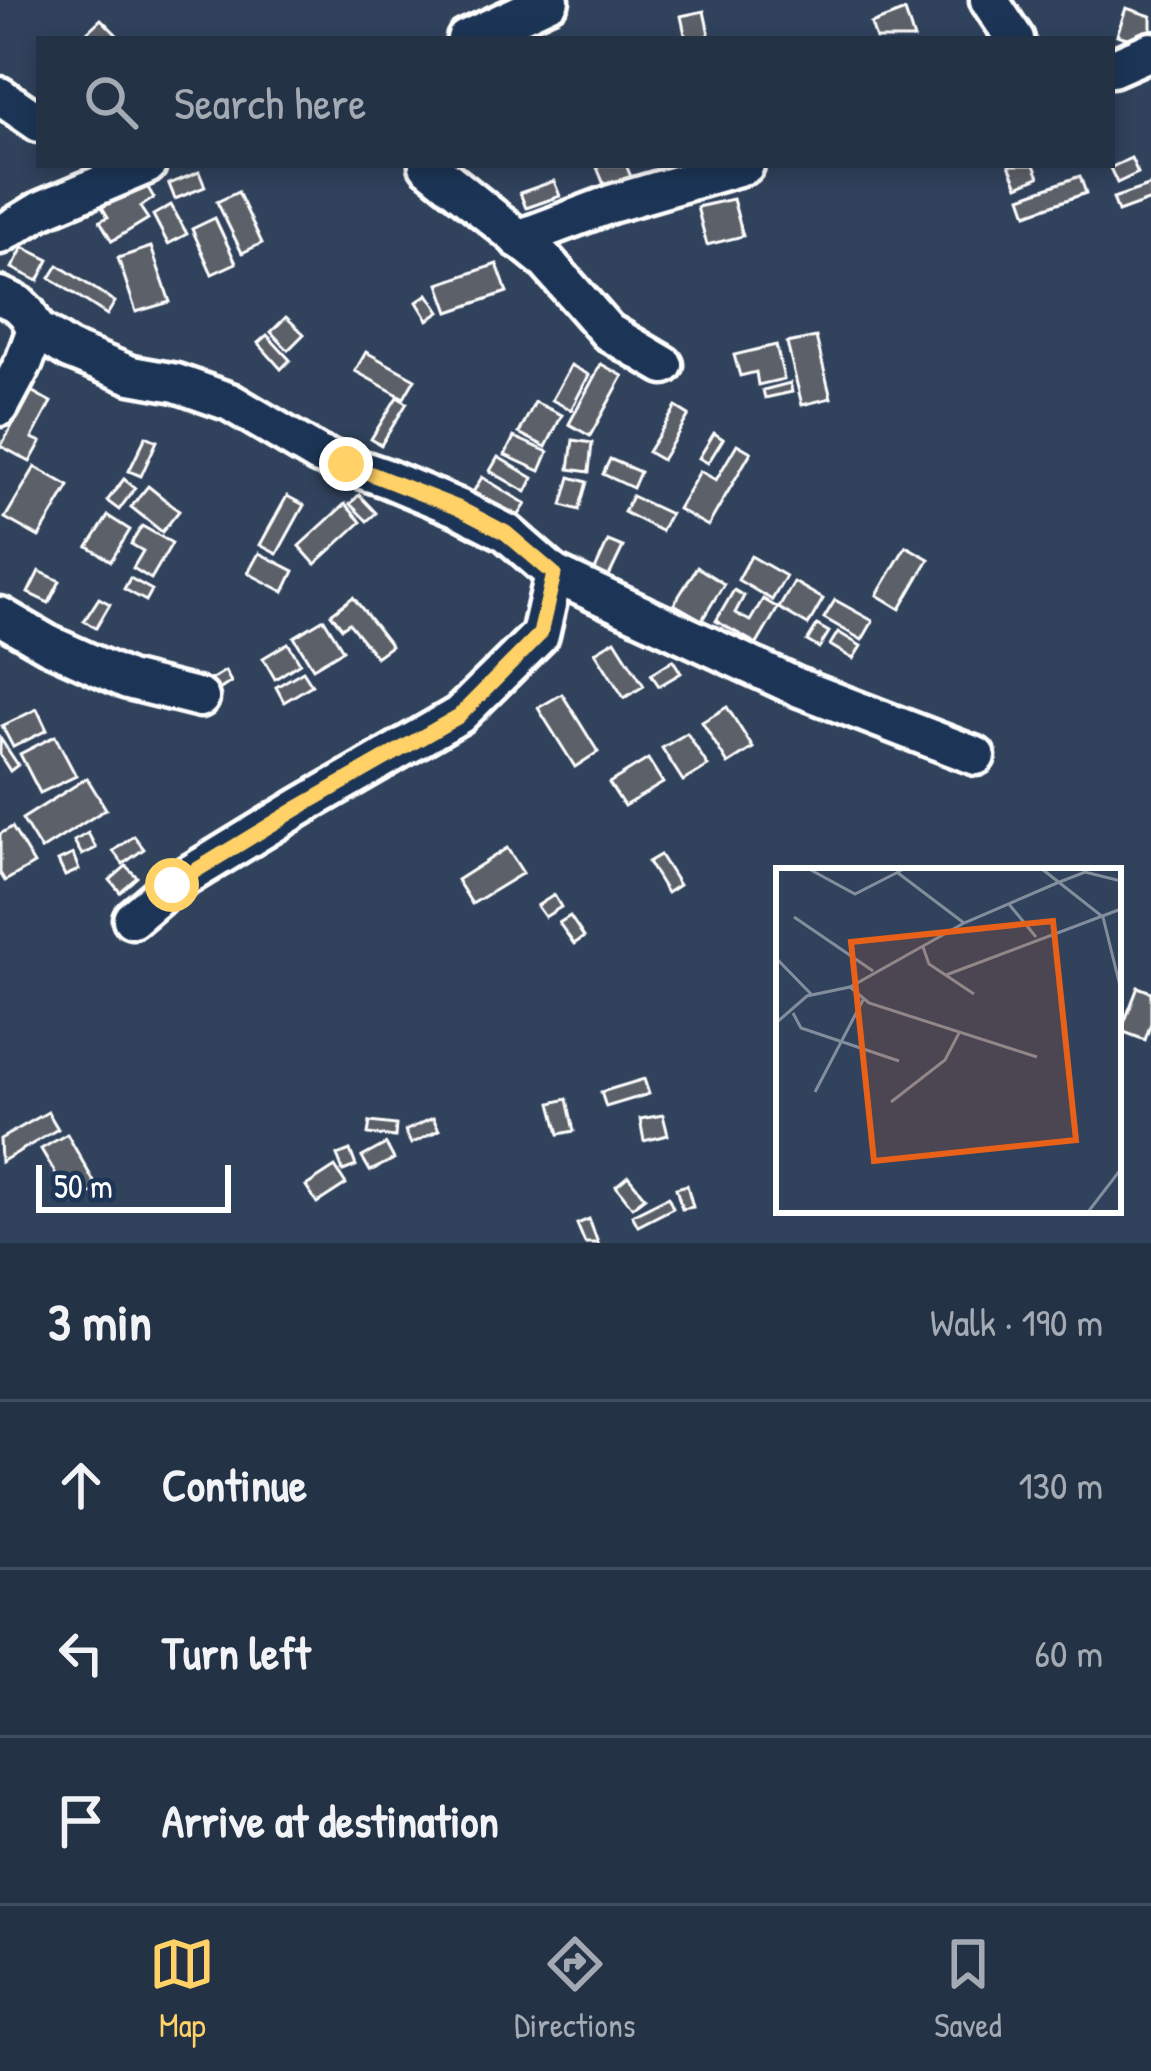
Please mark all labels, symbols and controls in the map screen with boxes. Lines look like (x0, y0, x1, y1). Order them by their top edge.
search box (36, 36, 1115, 168)
icon: search (78, 69, 144, 135)
text: Search here (174, 72, 366, 133)
route end (319, 437, 373, 491)
route start (145, 858, 199, 912)
inset map (776, 868, 1121, 1213)
scale bar (36, 1159, 231, 1212)
text: 50 m (54, 1164, 113, 1208)
text: 3 min (48, 1287, 152, 1356)
text: Walk · 190 m (930, 1295, 1103, 1348)
icon: ahead (48, 1452, 114, 1518)
text: Continue (162, 1454, 307, 1515)
text: 130 m (1018, 1458, 1103, 1511)
icon: left (48, 1620, 114, 1686)
text: Turn left (162, 1622, 311, 1683)
text: 60 m (1034, 1626, 1103, 1679)
icon: arrive (48, 1788, 114, 1854)
text: Arrive at destination (162, 1790, 499, 1851)
tab: Map (149, 1931, 215, 2047)
tab: Directions (514, 1931, 636, 2047)
tab: Saved (934, 1931, 1002, 2047)

